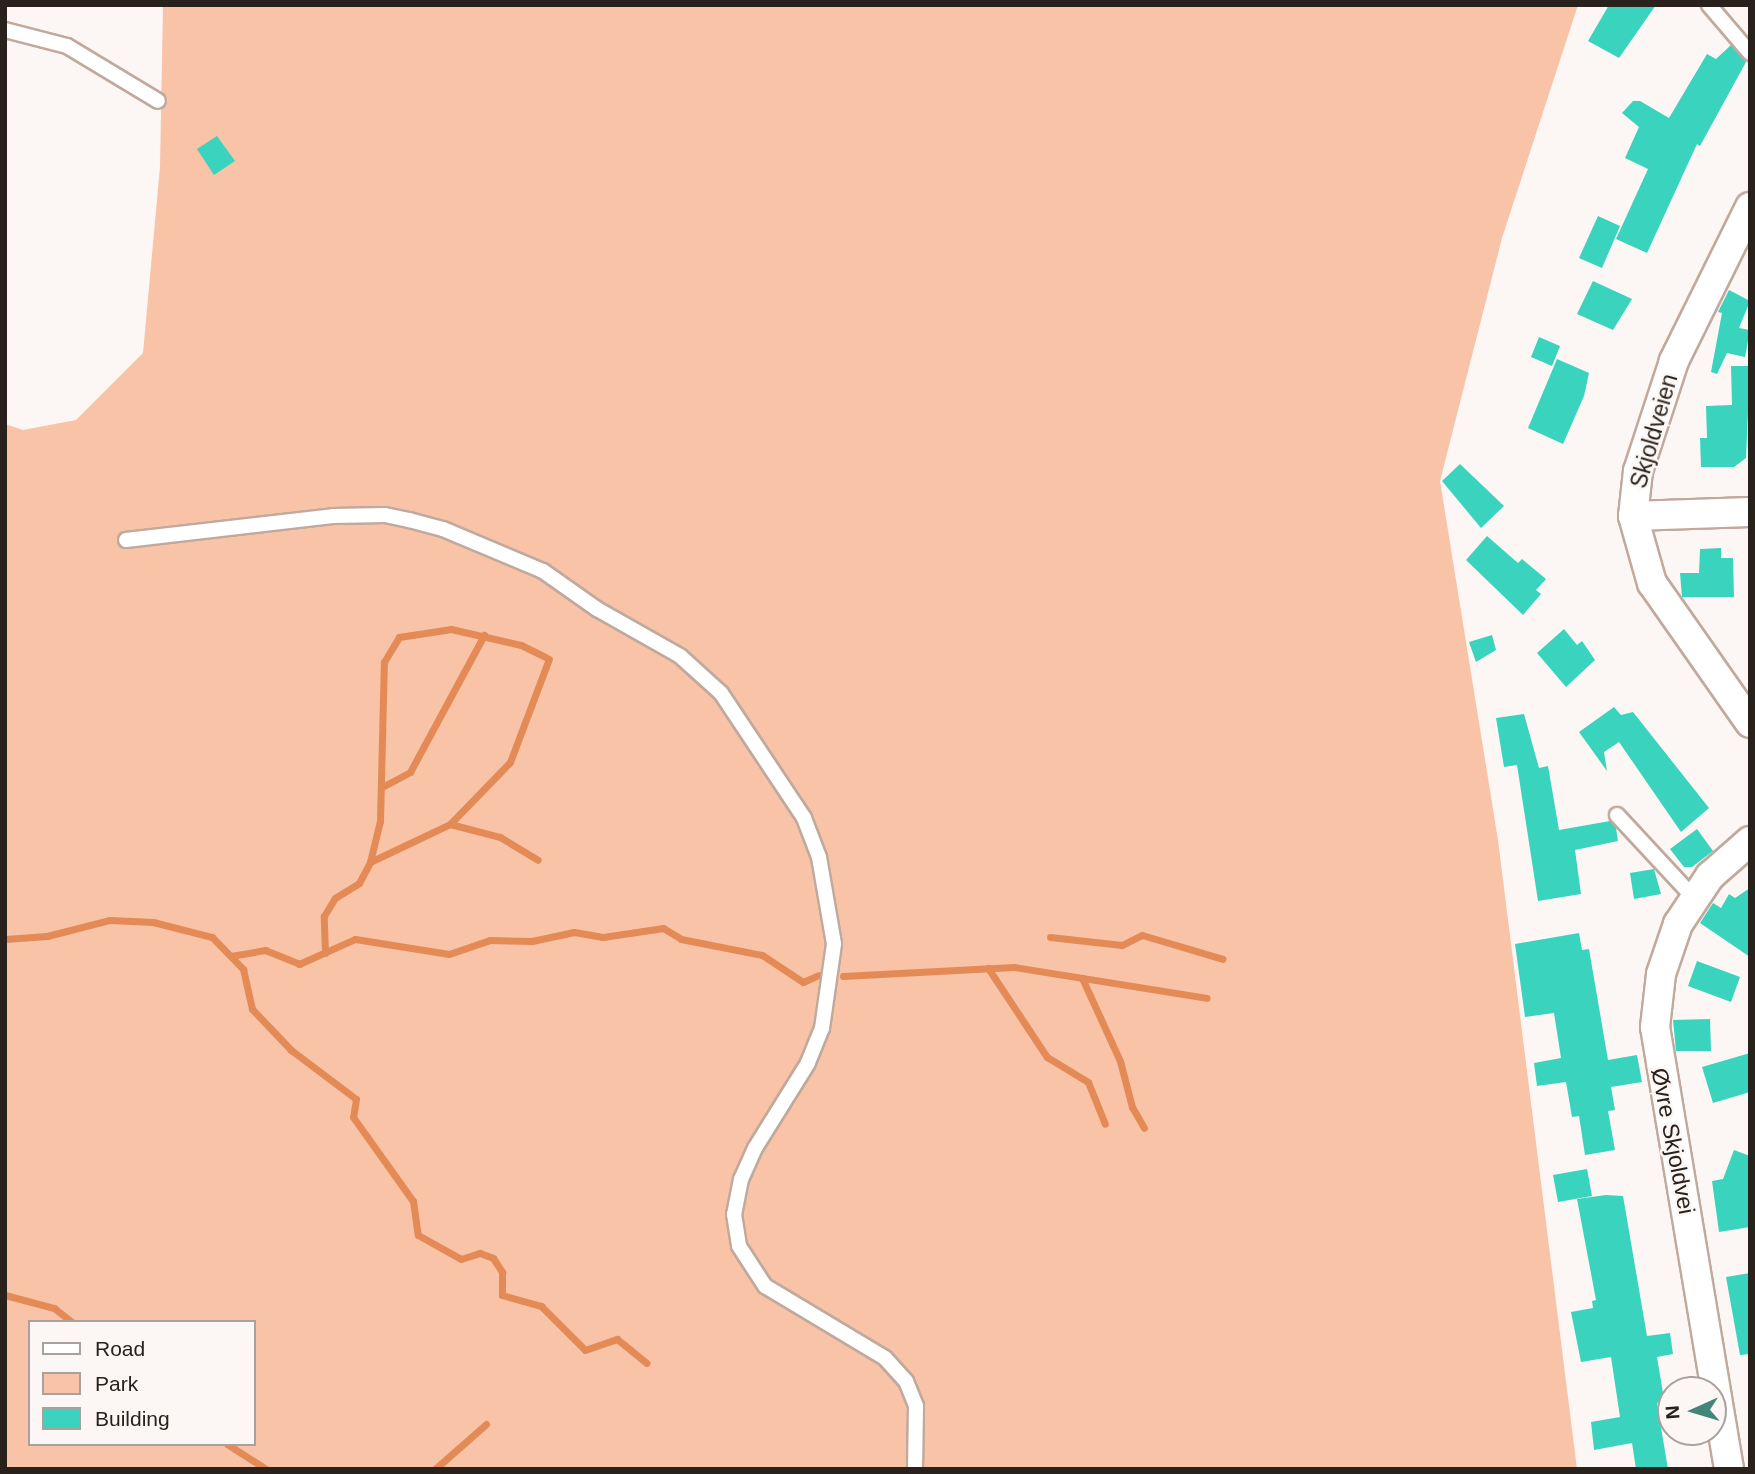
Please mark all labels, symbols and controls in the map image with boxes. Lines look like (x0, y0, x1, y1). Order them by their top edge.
street label: Skjoldveien (1625, 371, 1683, 491)
street label: Øvre Skjoldvei (1645, 1066, 1701, 1216)
legend (28, 1320, 256, 1446)
text: Road (95, 1337, 145, 1360)
text: Park (95, 1372, 138, 1395)
north arrow (1657, 1376, 1727, 1446)
text: N (1662, 1405, 1684, 1420)
text: Building (95, 1407, 170, 1430)

